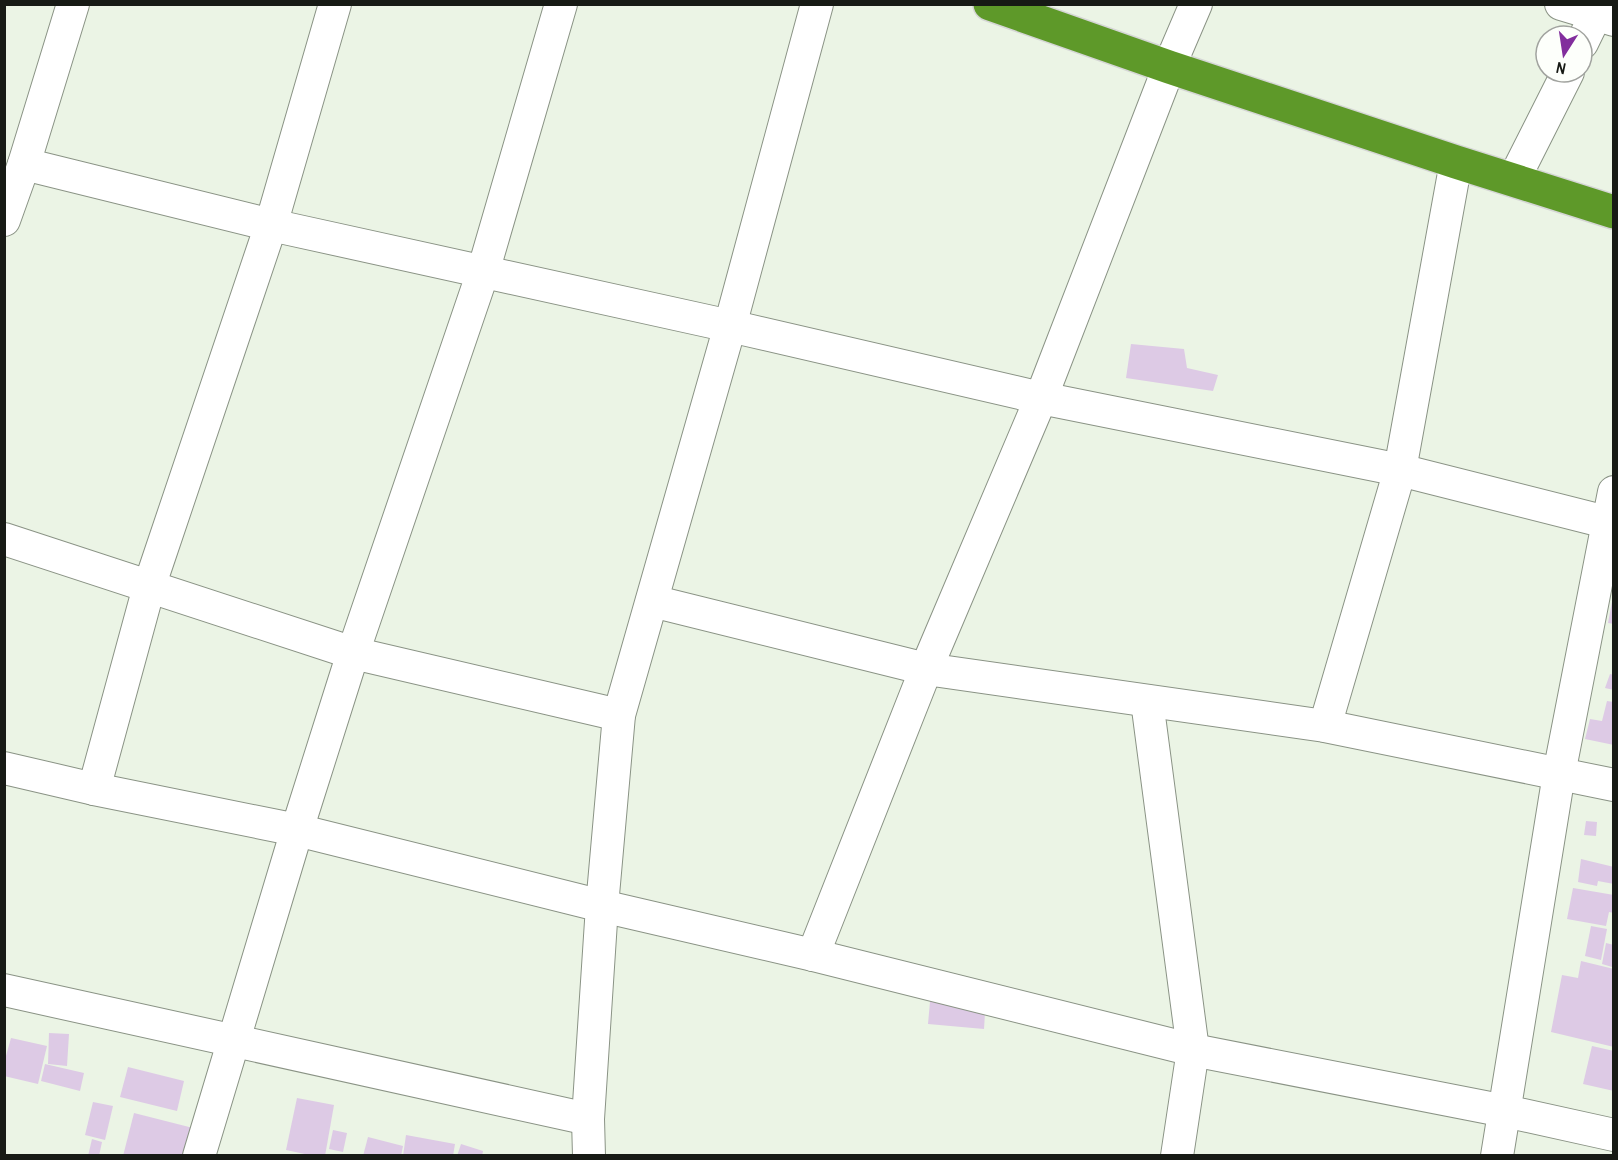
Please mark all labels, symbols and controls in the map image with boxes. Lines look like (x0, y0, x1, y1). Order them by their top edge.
north arrow (1534, 24, 1594, 84)
text: N (1554, 57, 1568, 80)

